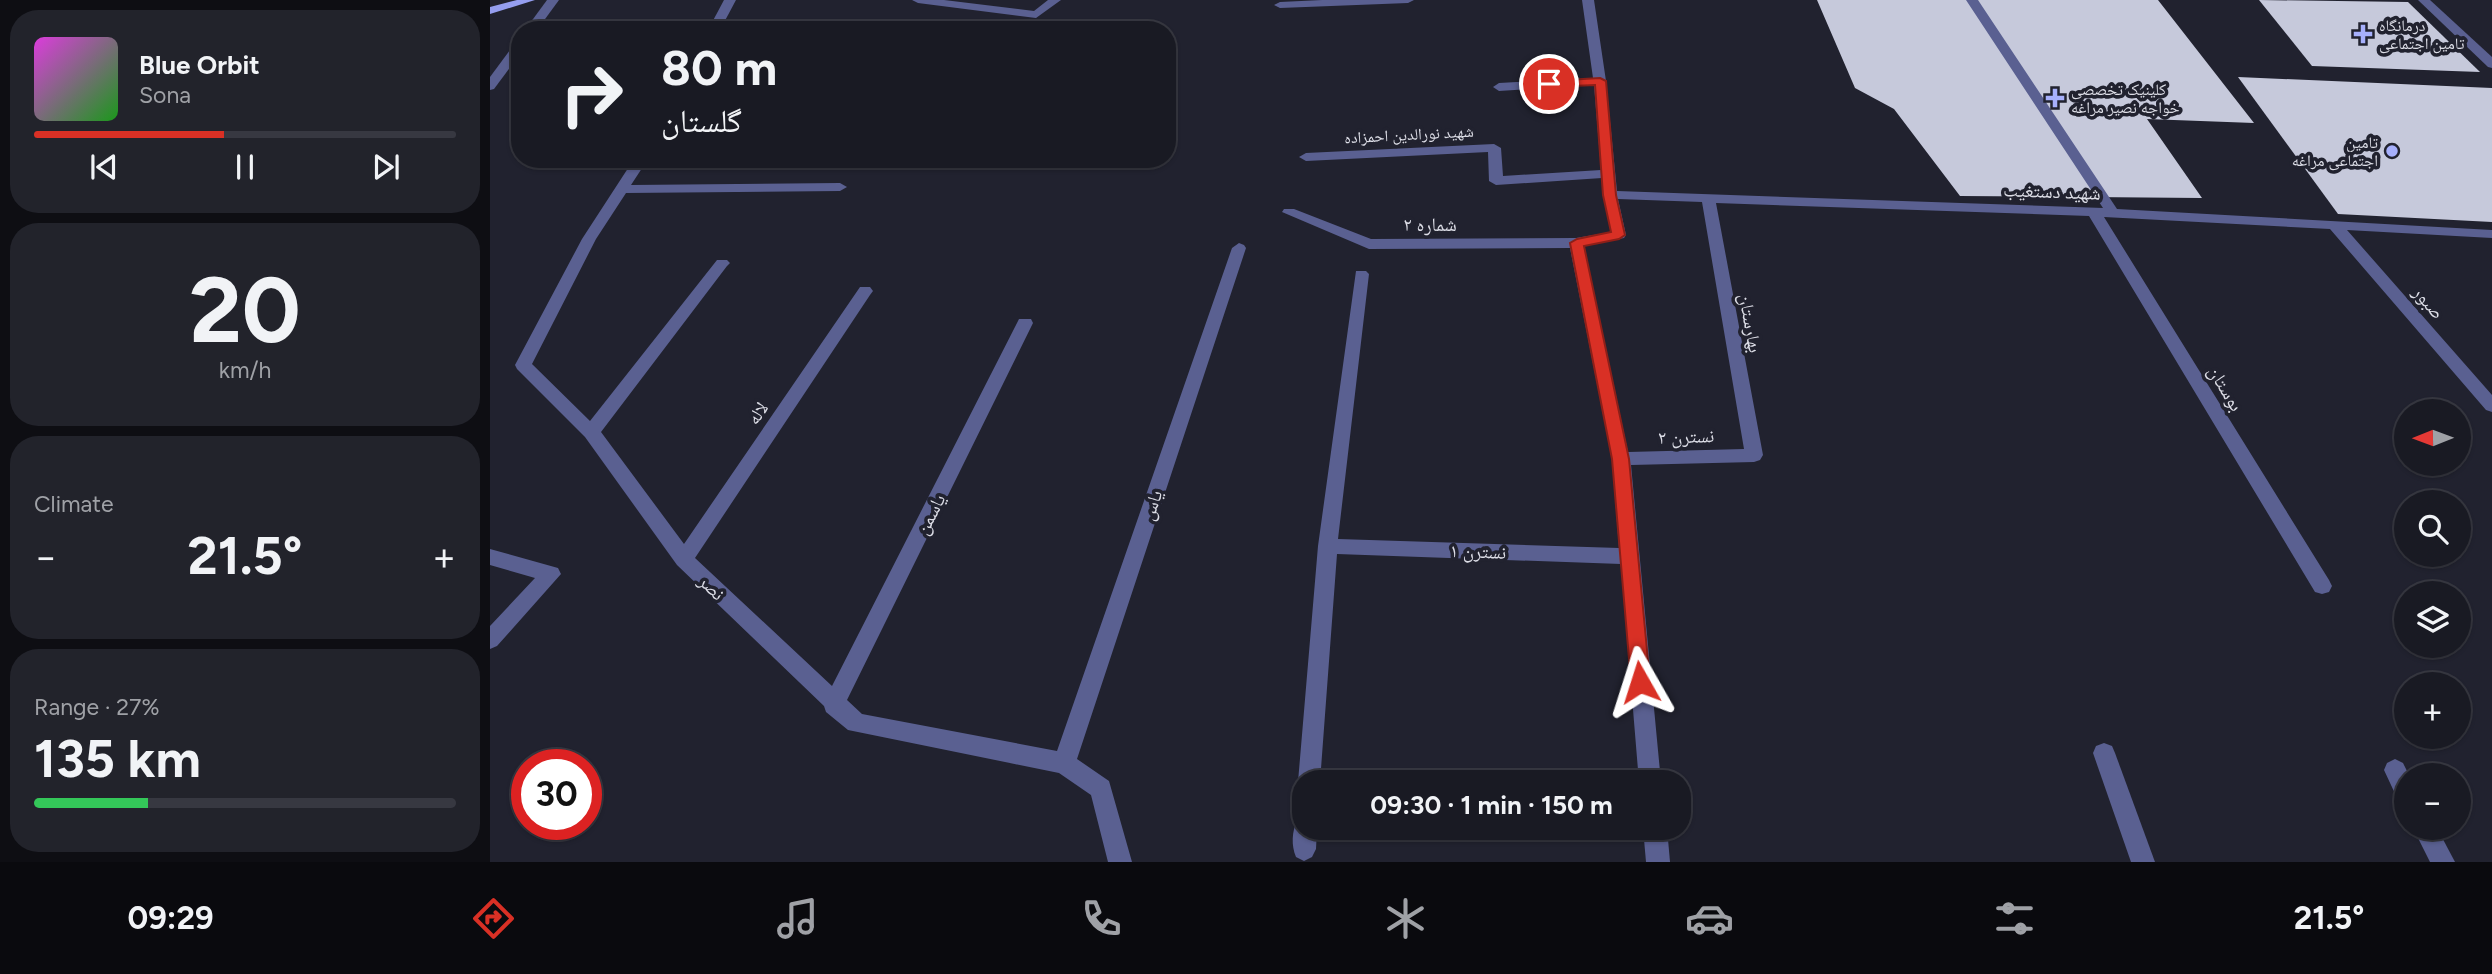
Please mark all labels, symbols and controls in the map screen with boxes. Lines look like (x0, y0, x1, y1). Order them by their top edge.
place label: درمانگاه تامین اجتماعی (2379, 16, 2465, 54)
marker: درمانگاه تامین اجتماعی (2353, 24, 2373, 44)
text: 80 m (661, 38, 777, 97)
text: Blue Orbit (139, 49, 260, 81)
icon: right (546, 49, 637, 140)
pin (1519, 54, 1579, 114)
icon: arrive (1530, 65, 1568, 103)
place label: کلینیک تخصصی خواجه نصیر مراغه (2071, 80, 2180, 117)
text: Sona (139, 81, 191, 109)
marker: کلینیک تخصصی خواجه نصیر مراغه (2045, 88, 2065, 108)
text: گلستان (661, 102, 742, 140)
street label: شهید نورالدین احمزاده (1344, 122, 1474, 148)
place label: تامین اجتماعی مراغه (2292, 133, 2378, 171)
marker: تامین اجتماعی مراغه (2384, 143, 2400, 159)
icon: previous (85, 148, 123, 186)
icon: pause (226, 148, 264, 186)
icon: next (367, 148, 405, 186)
street label: شهید دستغیب (2003, 178, 2101, 205)
street label: شماره ۲ (1403, 213, 1457, 236)
text: 20 (189, 256, 301, 365)
street label: صبور (2407, 280, 2449, 324)
street label: بهارستان (1734, 292, 1767, 355)
text: km/h (219, 356, 271, 384)
street label: بوستان (2203, 361, 2248, 415)
street label: لاله (742, 398, 773, 429)
north arrow (2394, 399, 2471, 476)
map controls (2394, 399, 2471, 840)
street label: نسترن ۲ (1657, 424, 1715, 449)
street label: یاس (1136, 487, 1167, 523)
text: Climate (34, 490, 113, 518)
street label: یاسمن (910, 490, 950, 539)
button: search (2394, 490, 2471, 567)
text: 21.5° (188, 525, 302, 587)
text: − (34, 534, 58, 580)
text: + (432, 534, 456, 580)
street label: نسترن ۱ (1449, 539, 1507, 564)
street label: نصر (693, 569, 730, 605)
button: layers (2394, 581, 2471, 658)
position arrow (1603, 645, 1677, 719)
button: + (2394, 672, 2471, 749)
text: Range · 27% (34, 693, 160, 721)
text: 135 km (34, 728, 201, 790)
speed limit sign: 30 (511, 749, 602, 840)
button: − (2394, 763, 2471, 840)
text: 09:30 · 1 min · 150 m (1370, 789, 1613, 821)
icon: directions (469, 894, 518, 943)
icon: music (773, 894, 822, 943)
icon: phone (1077, 894, 1126, 943)
icon: climate (1381, 894, 1430, 943)
icon: car (1685, 894, 1734, 943)
icon: filters (1990, 894, 2039, 943)
text: 09:29 (128, 899, 214, 937)
text: 21.5° (2294, 899, 2364, 937)

